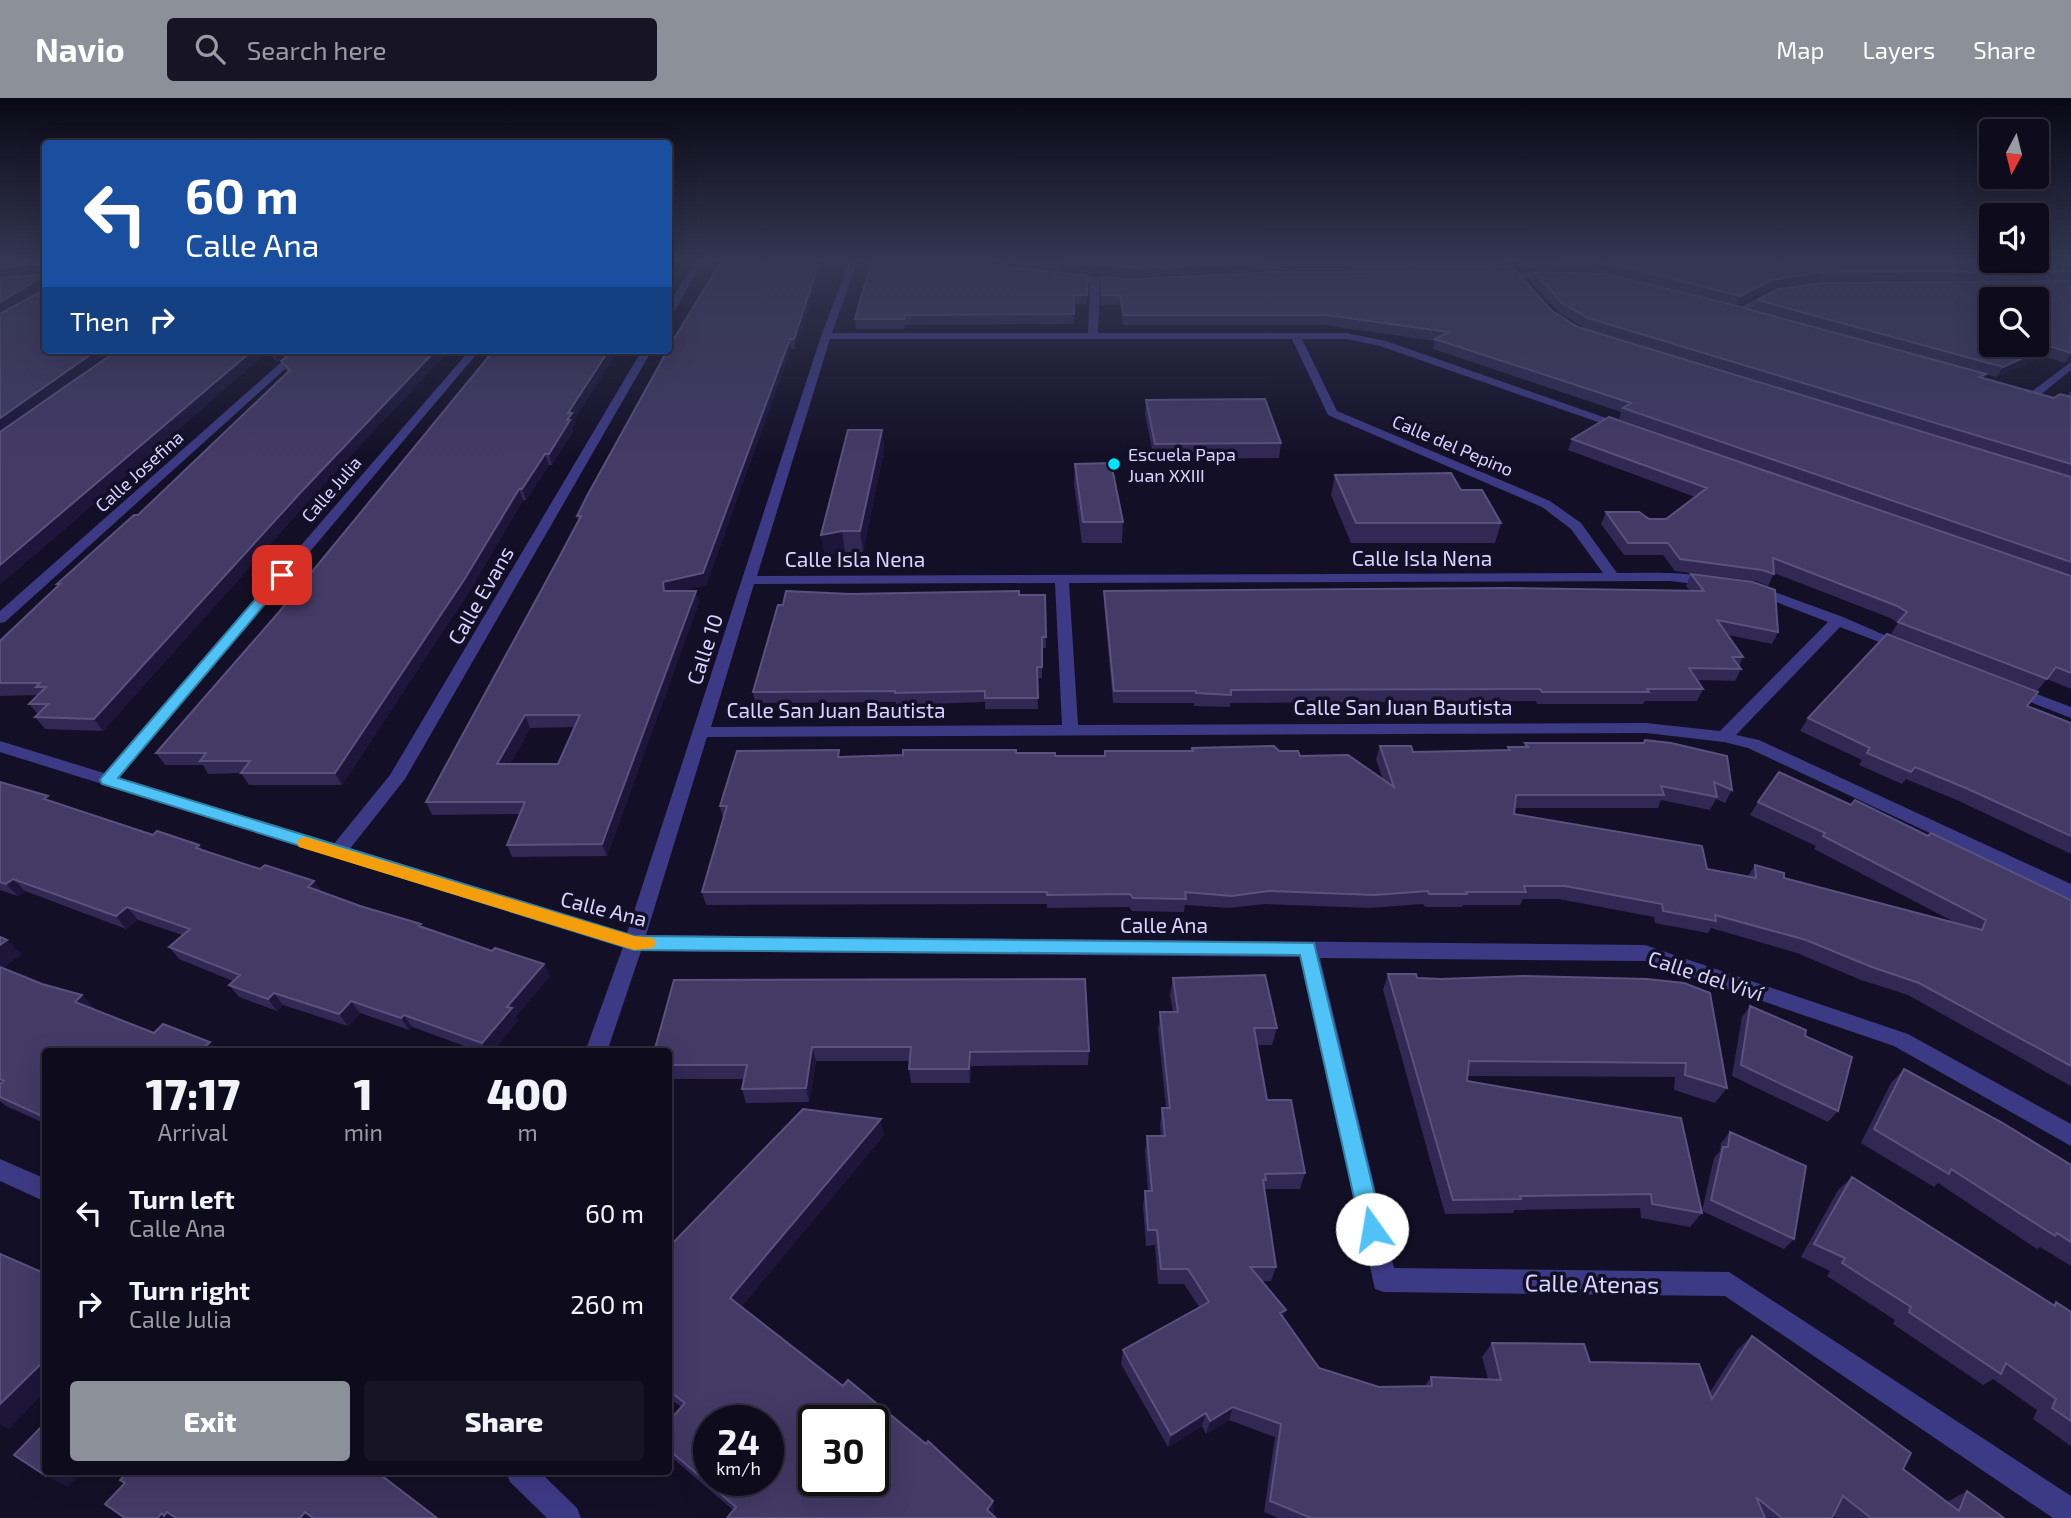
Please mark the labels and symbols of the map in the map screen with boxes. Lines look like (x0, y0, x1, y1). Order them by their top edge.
north arrow (1979, 119, 2049, 189)
street label: Calle del Pepino (1389, 410, 1517, 480)
street label: Calle Josefina (91, 426, 187, 516)
place label: Escuela Papa Juan XXIII (1128, 443, 1236, 486)
street label: Calle Julia (296, 452, 366, 526)
marker: Escuela Papa Juan XXIII (1106, 456, 1122, 472)
street label: Calle Evans (442, 541, 518, 649)
pin (252, 545, 312, 605)
street label: Calle Isla Nena (1352, 545, 1492, 570)
street label: Calle Isla Nena (785, 546, 925, 571)
street label: Calle 10 (681, 610, 727, 688)
street label: Calle San Juan Bautista (1293, 694, 1513, 719)
street label: Calle San Juan Bautista (726, 697, 946, 722)
street label: Calle Ana (558, 885, 650, 931)
street label: Calle Ana (1120, 912, 1208, 937)
street label: Calle del Viví (1645, 945, 1767, 1006)
position arrow (1335, 1192, 1409, 1266)
street label: Calle Atenas (1524, 1267, 1660, 1299)
speed limit sign: 30 (798, 1405, 889, 1496)

